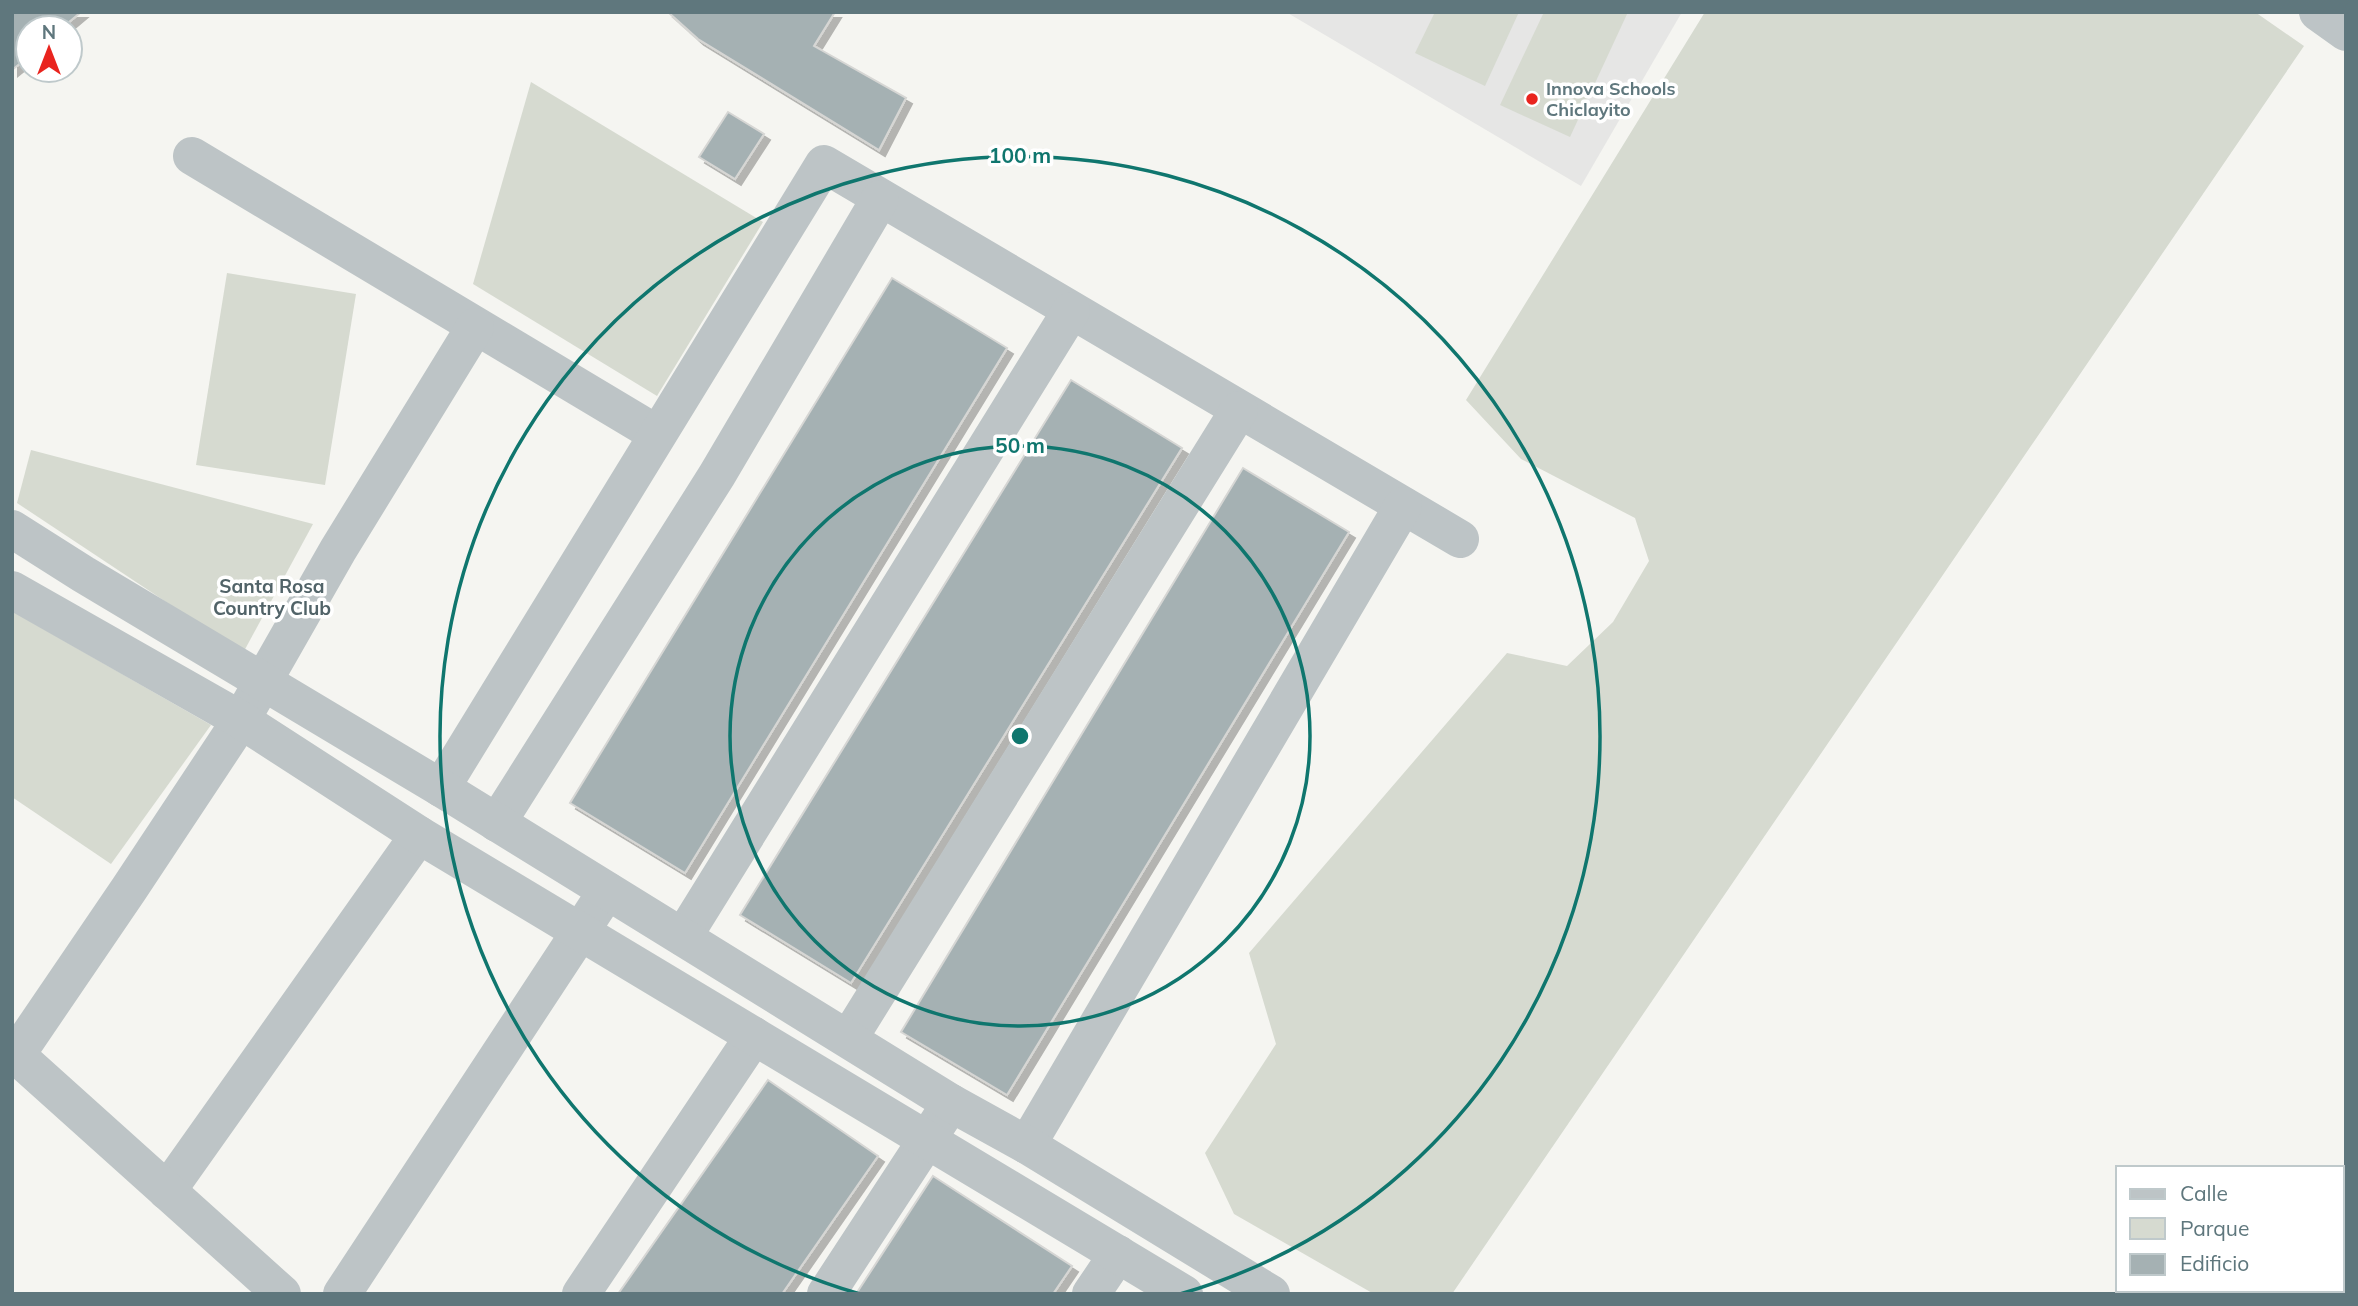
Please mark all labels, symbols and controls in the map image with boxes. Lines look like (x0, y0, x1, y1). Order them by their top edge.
north arrow (14, 14, 84, 84)
text: N (42, 20, 56, 44)
place label: Innova Schools Chiclayito (1546, 77, 1676, 121)
marker: Innova Schools Chiclayito (1524, 91, 1540, 107)
text: 100 m (989, 142, 1051, 168)
text: 50 m (995, 432, 1045, 458)
district label: Santa Rosa Country Club (213, 574, 331, 620)
centre of rings (1008, 724, 1032, 748)
legend (2116, 1166, 2344, 1292)
text: Calle (2180, 1180, 2228, 1206)
text: Parque (2180, 1215, 2249, 1241)
text: Edificio (2180, 1250, 2249, 1276)

